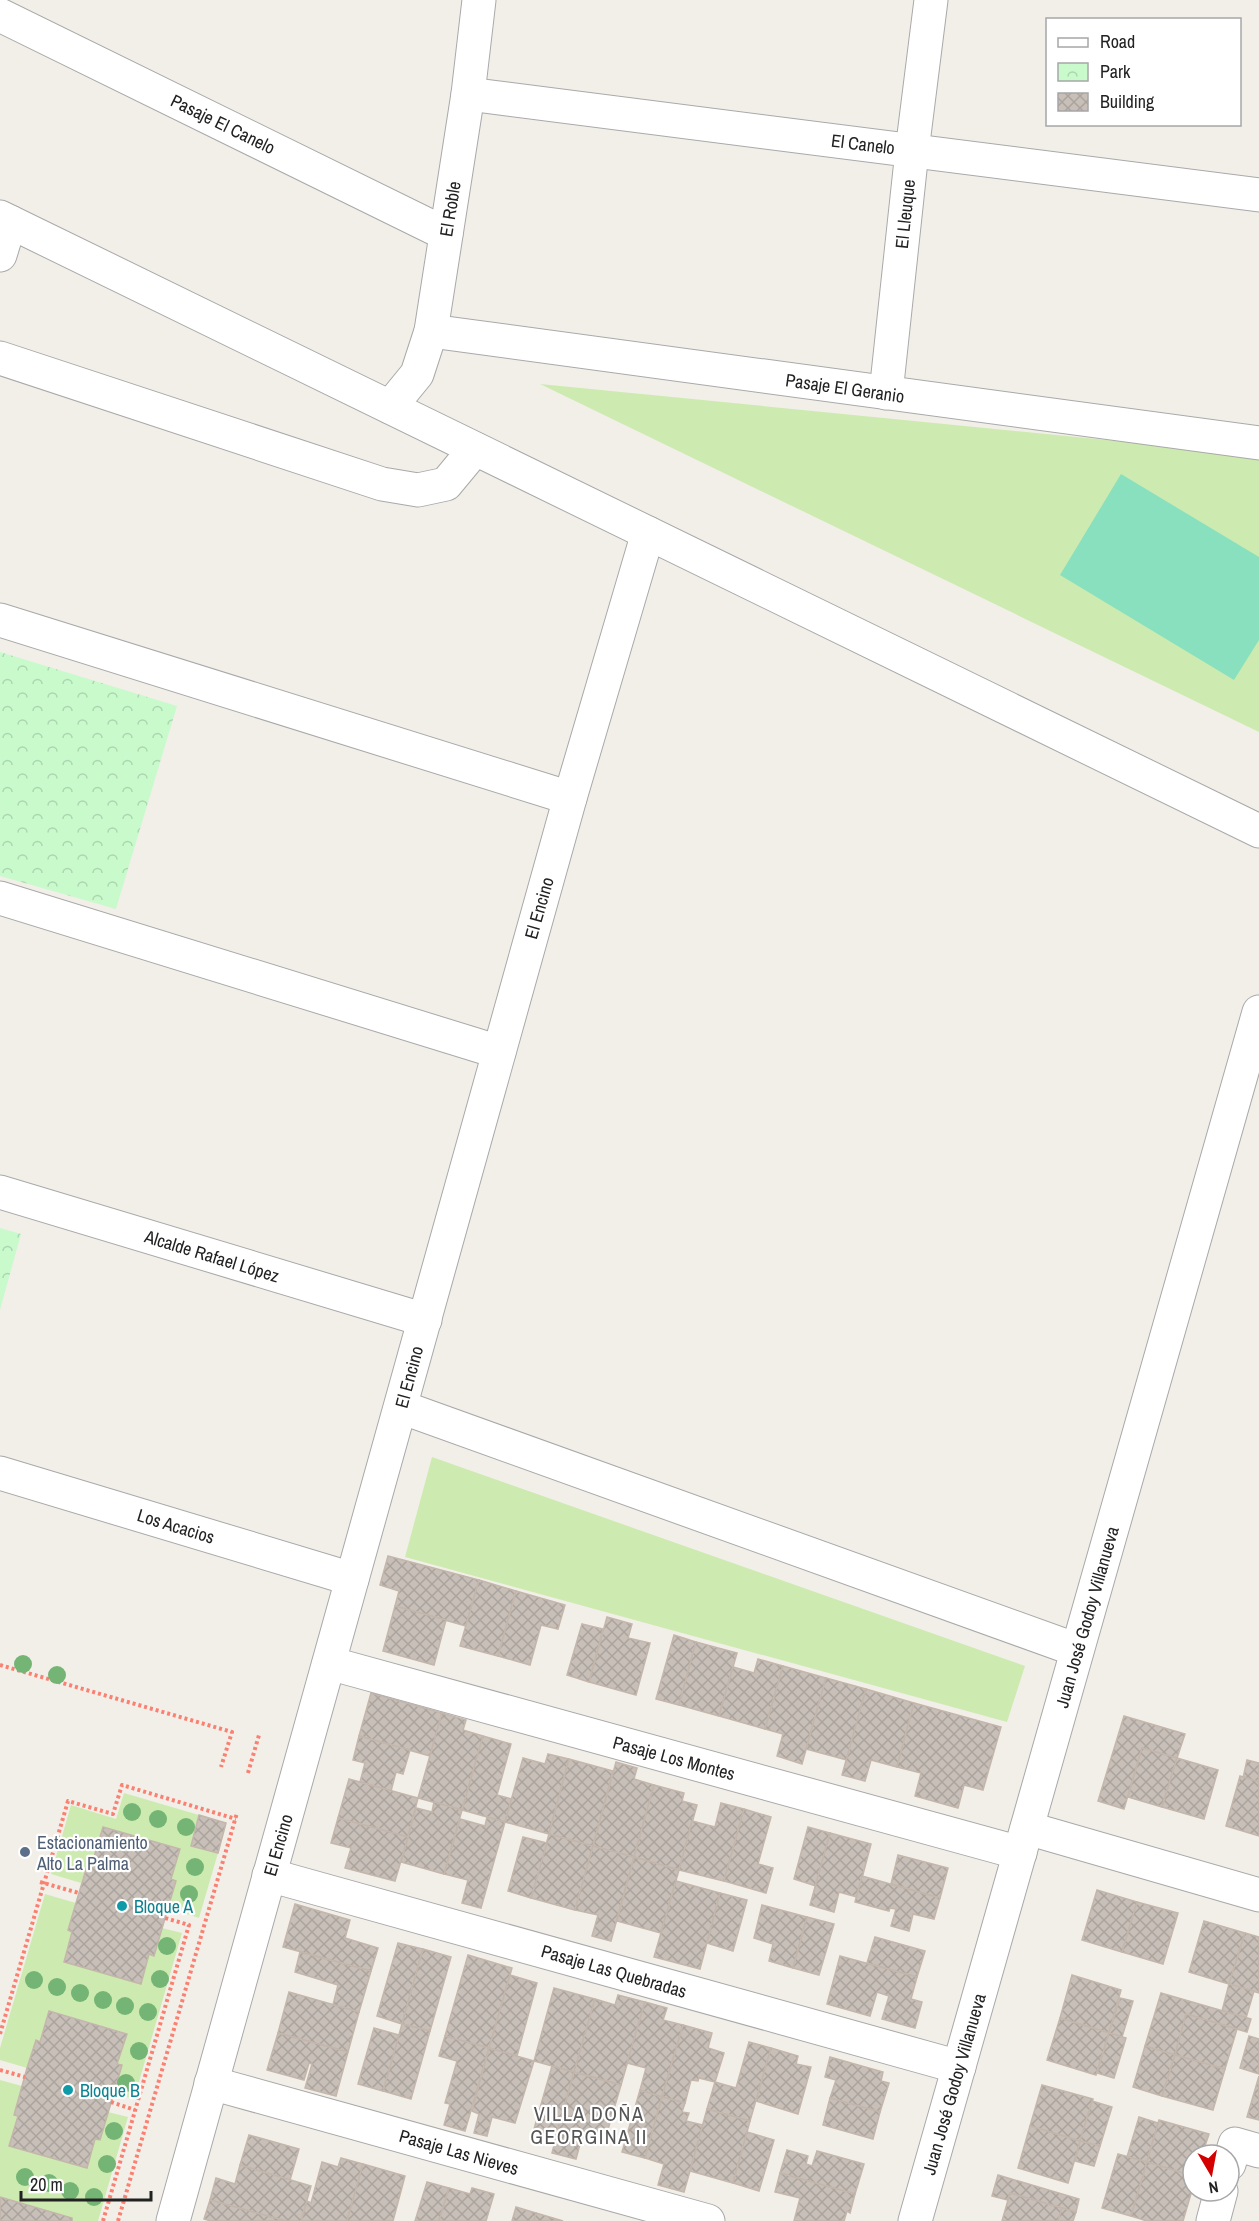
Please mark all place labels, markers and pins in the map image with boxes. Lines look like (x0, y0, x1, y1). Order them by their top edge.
place label: Estacionamiento Alto La Palma (36, 1830, 148, 1876)
marker: Estacionamiento Alto La Palma (18, 1845, 32, 1859)
place label: Bloque A (134, 1894, 193, 1919)
marker: Bloque A (115, 1899, 129, 1913)
place label: Bloque B (80, 2078, 140, 2103)
marker: Bloque B (61, 2083, 75, 2097)

